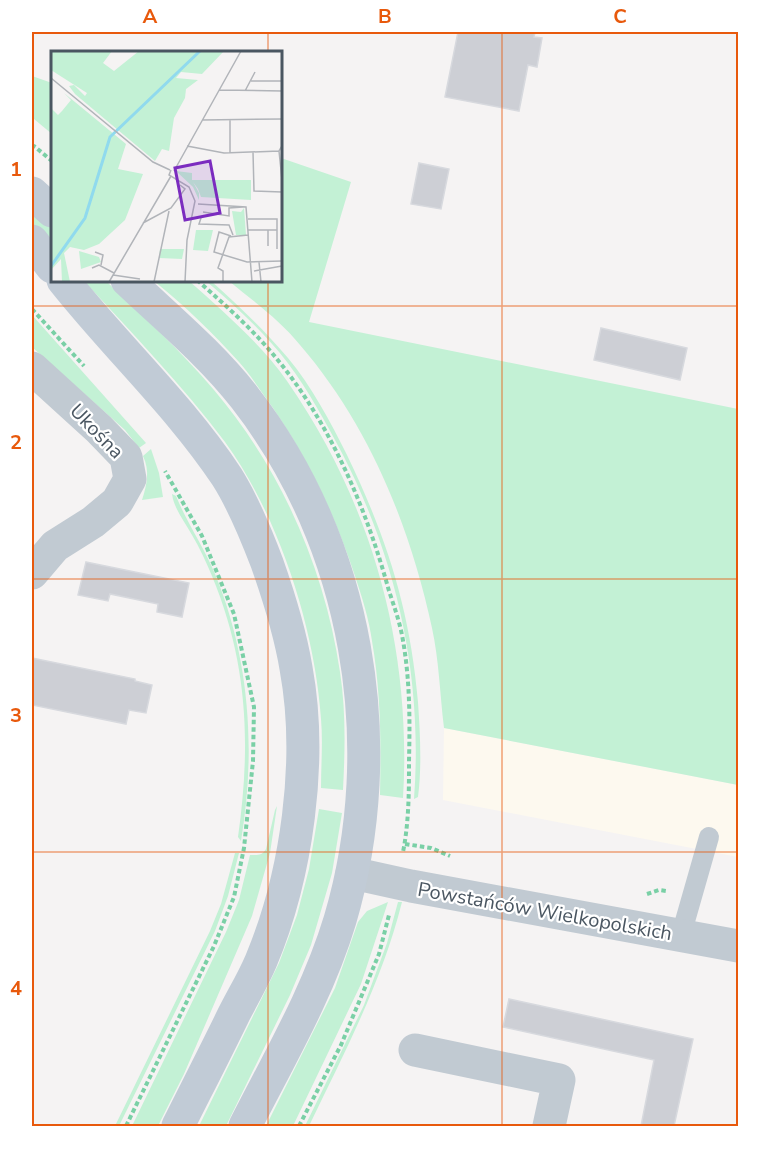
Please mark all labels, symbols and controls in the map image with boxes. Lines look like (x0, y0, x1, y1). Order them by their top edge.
text: A (143, 3, 158, 30)
text: B (378, 3, 392, 30)
text: C (613, 3, 627, 30)
inset map (51, 51, 282, 282)
text: 1 (10, 156, 22, 183)
street label: Ukośna (64, 398, 130, 465)
text: 2 (10, 429, 22, 456)
text: 3 (10, 702, 22, 729)
street label: Powstańców Wielkopolskich (416, 876, 674, 947)
text: 4 (10, 975, 22, 1002)

